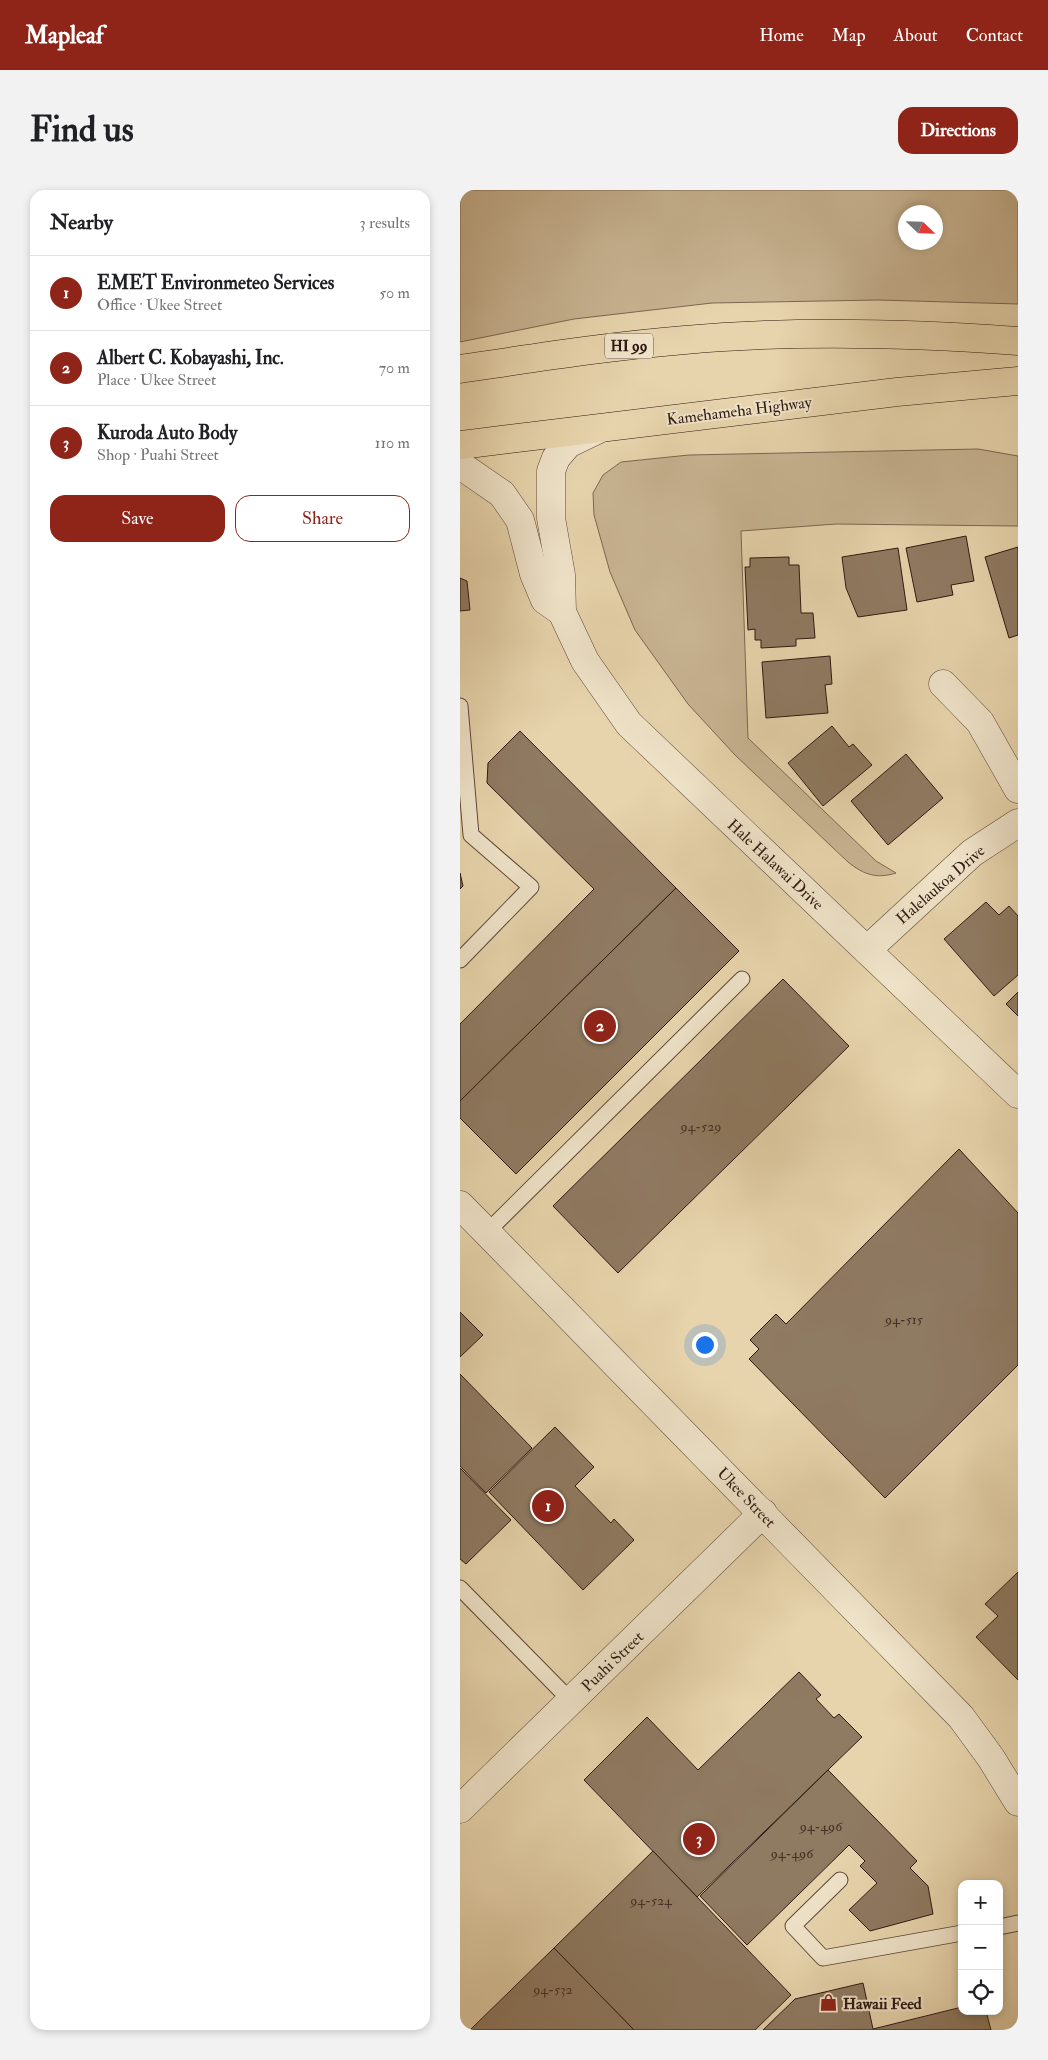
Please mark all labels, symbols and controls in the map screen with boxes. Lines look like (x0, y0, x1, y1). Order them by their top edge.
text: Mapleaf (25, 20, 104, 51)
text: Home (759, 24, 804, 47)
text: Map (832, 24, 866, 47)
text: About (894, 24, 938, 47)
text: Contact (966, 24, 1023, 47)
button: Directions (898, 107, 1018, 154)
text: Find us (30, 108, 134, 152)
north arrow (898, 205, 943, 250)
text: Nearby (50, 209, 113, 236)
text: 3 results (359, 213, 410, 233)
text: EMET Environmeteo Services (97, 271, 334, 295)
text: 1 (63, 283, 69, 303)
text: 50 m (379, 283, 410, 303)
text: Office · Ukee Street (97, 295, 222, 315)
road number: HI 99 (605, 334, 653, 358)
text: Albert C. Kobayashi, Inc. (97, 346, 284, 370)
text: 2 (62, 358, 70, 378)
text: 70 m (379, 358, 410, 378)
text: Place · Ukee Street (97, 370, 216, 390)
street label: Kamehameha Highway (666, 392, 814, 430)
text: Kuroda Auto Body (97, 421, 237, 445)
text: 3 (63, 433, 69, 453)
text: 110 m (375, 433, 410, 453)
text: Shop · Puahi Street (97, 445, 219, 465)
button: Save (50, 495, 225, 542)
button: Share (235, 495, 410, 542)
street label: Hale Halawai Drive (723, 815, 828, 915)
street label: Halelaukoa Drive (892, 841, 989, 929)
pin: 2 (584, 1007, 616, 1045)
house number: 94-529 (679, 1118, 722, 1135)
house number: 94-515 (884, 1311, 924, 1328)
your location (692, 1332, 718, 1358)
street label: Ukee Street (713, 1463, 780, 1532)
pin: 1 (532, 1487, 564, 1525)
street label: Puahi Street (577, 1627, 648, 1696)
house number: 94-496 (799, 1818, 843, 1835)
pin: 3 (683, 1820, 715, 1858)
house number: 94-496 (770, 1845, 814, 1862)
map controls (958, 1880, 1003, 2015)
button: + (958, 1880, 1003, 1925)
house number: 94-524 (629, 1892, 673, 1909)
button: − (958, 1925, 1003, 1970)
button: locate (958, 1970, 1003, 2015)
house number: 94-532 (532, 1981, 573, 1998)
shop icon: Hawaii Feed (819, 1993, 839, 2013)
place label: Hawaii Feed (843, 1994, 922, 2014)

